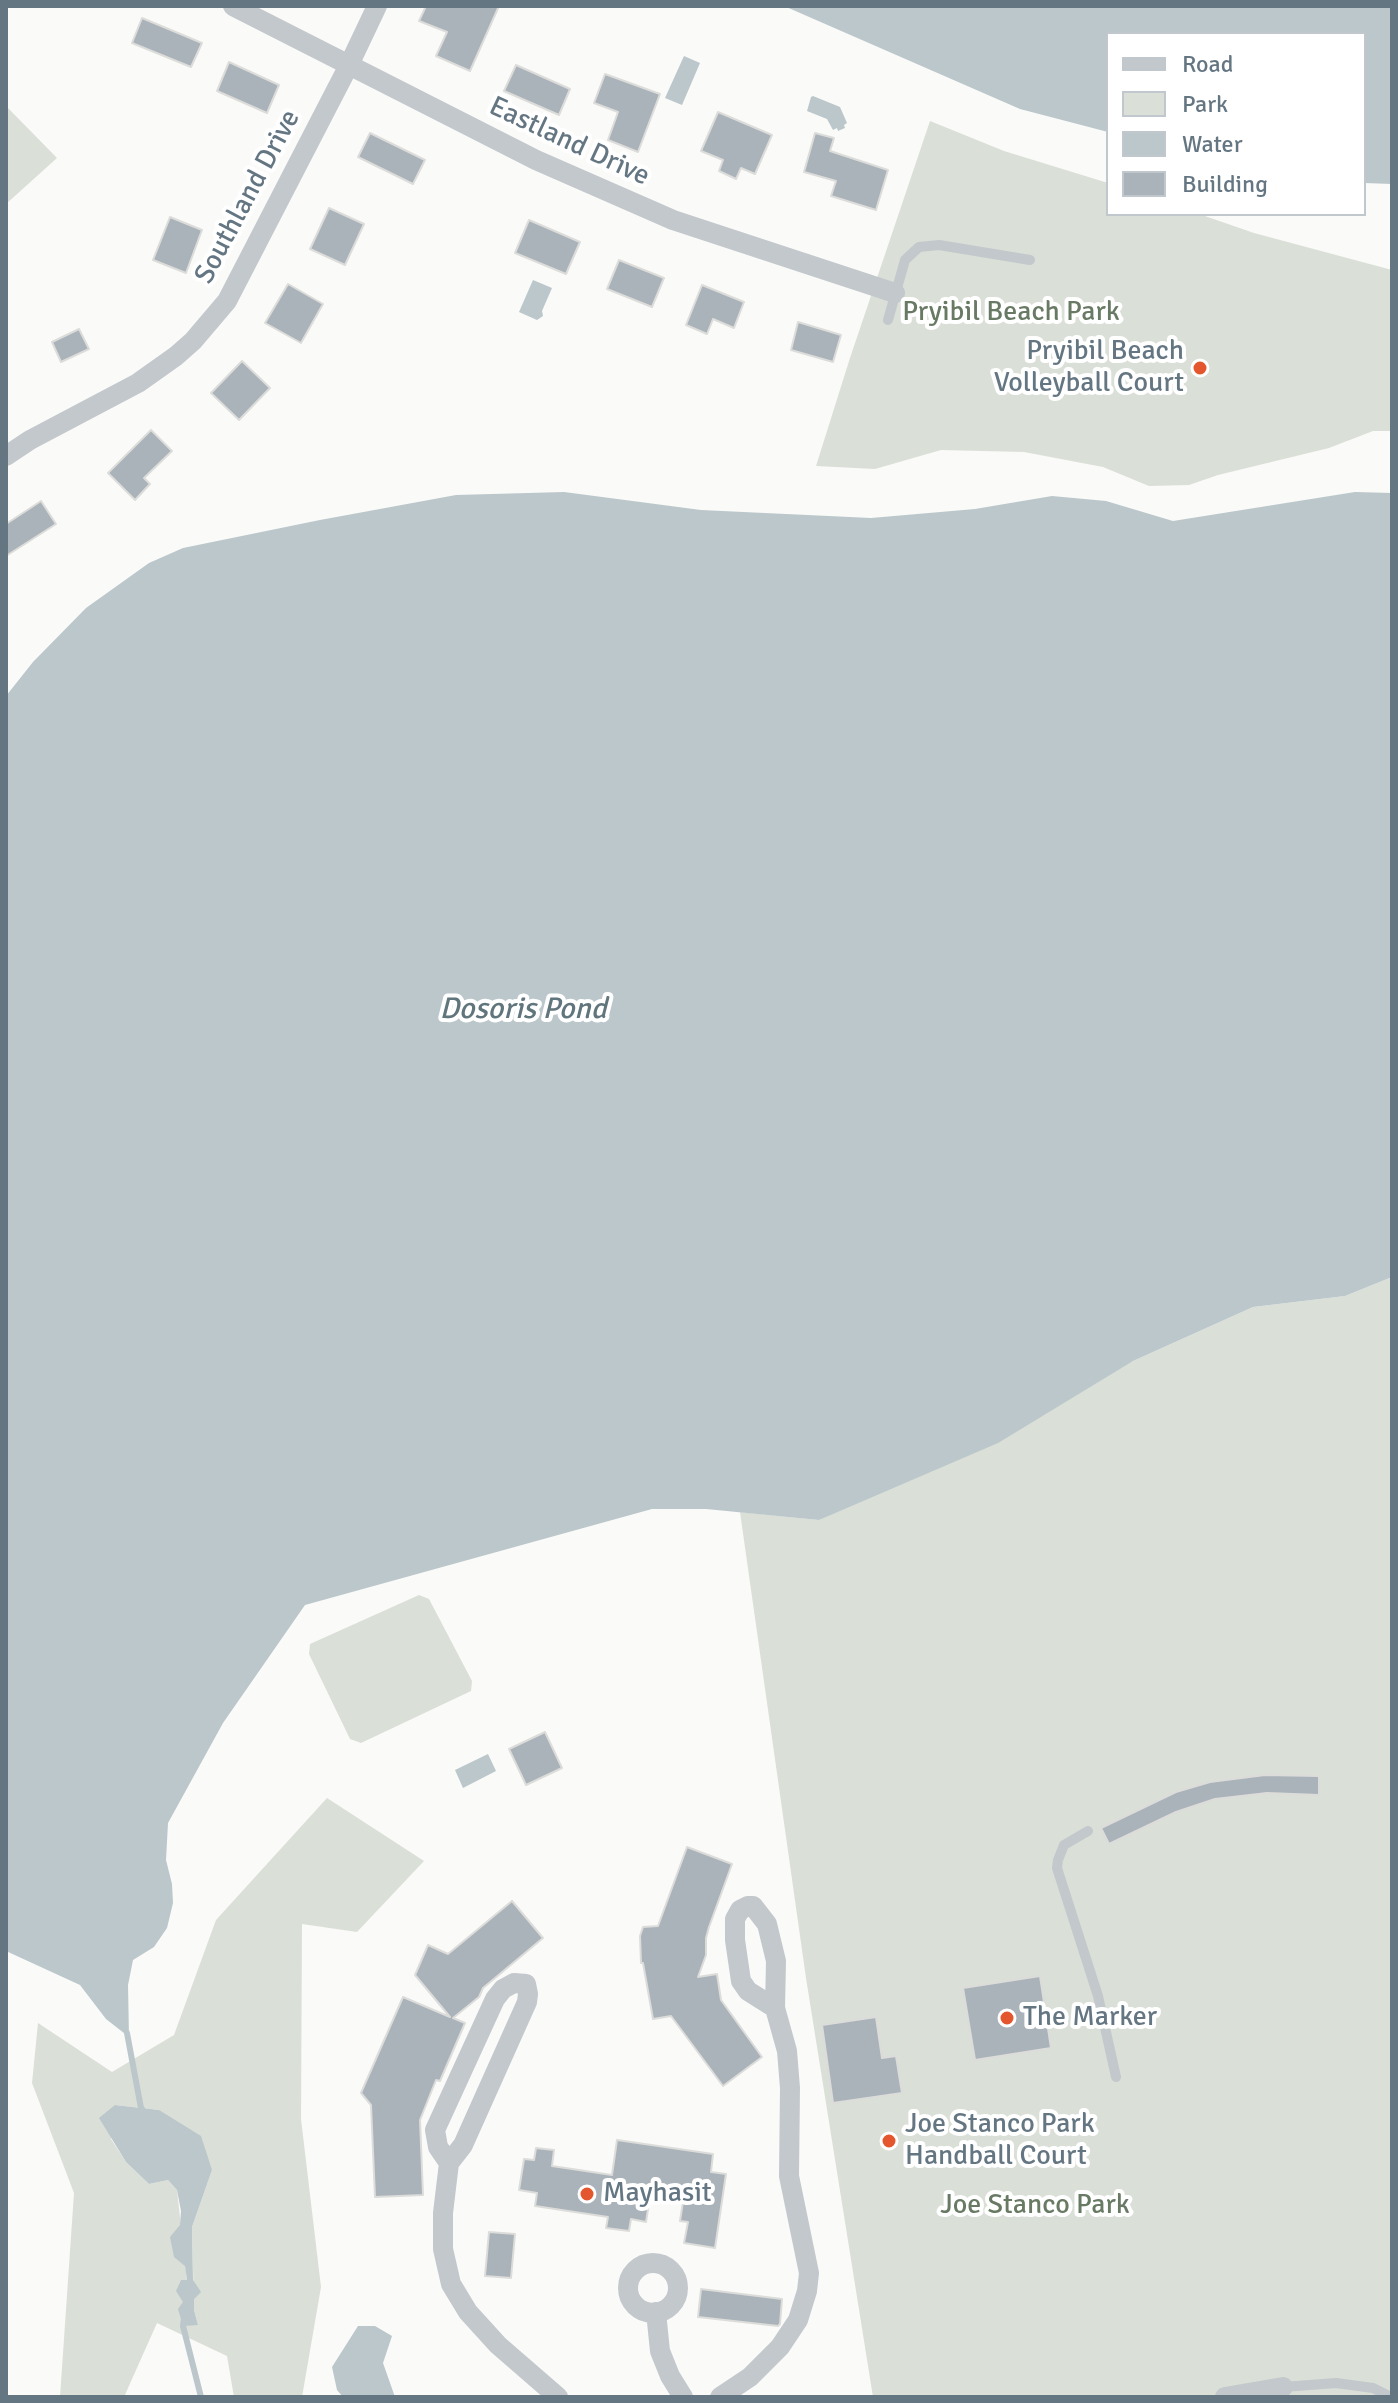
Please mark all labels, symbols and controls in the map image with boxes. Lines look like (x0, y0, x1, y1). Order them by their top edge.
legend (1106, 32, 1366, 216)
text: Road (1182, 49, 1233, 79)
text: Park (1182, 89, 1228, 119)
street label: Eastland Drive (483, 90, 655, 194)
street label: Southland Drive (188, 104, 308, 290)
text: Water (1182, 129, 1242, 159)
text: Building (1182, 169, 1268, 199)
park label: Pryibil Beach Park (902, 296, 1120, 330)
place label: Pryibil Beach Volleyball Court (994, 335, 1184, 401)
marker: Pryibil Beach Volleyball Court (1191, 359, 1209, 377)
water label: Dosoris Pond (439, 992, 607, 1028)
place label: The Marker (1023, 2001, 1157, 2035)
marker: The Marker (998, 2009, 1016, 2027)
place label: Joe Stanco Park Handball Court (905, 2108, 1095, 2174)
marker: Joe Stanco Park Handball Court (880, 2132, 898, 2150)
place label: Mayhasit (603, 2177, 712, 2211)
marker: Mayhasit (578, 2185, 596, 2203)
park label: Joe Stanco Park (940, 2189, 1130, 2223)

